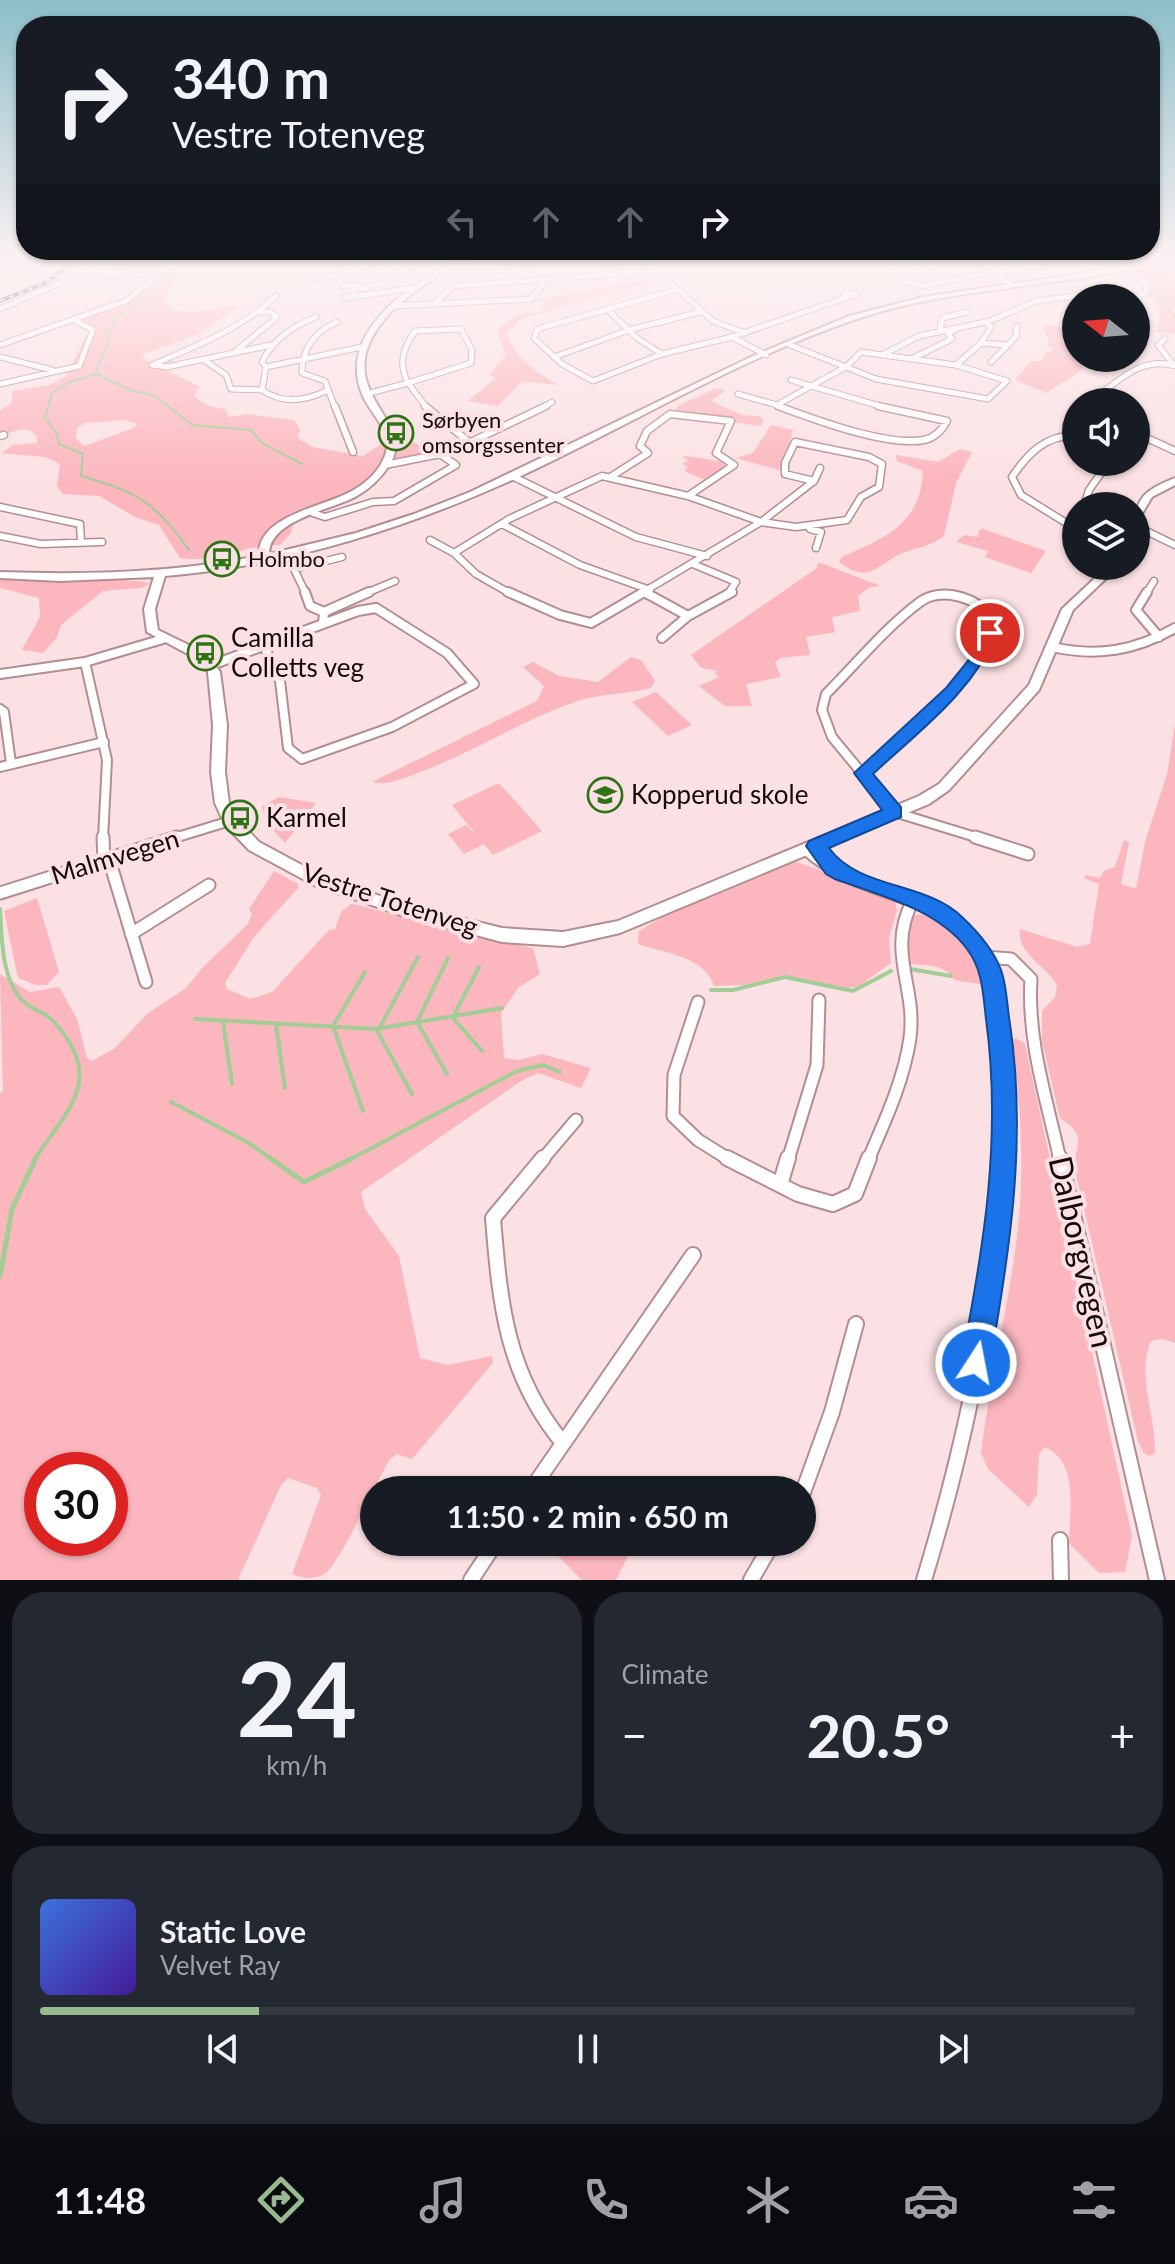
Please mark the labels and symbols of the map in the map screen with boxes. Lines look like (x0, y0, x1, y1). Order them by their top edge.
north arrow (1062, 284, 1150, 372)
place label: Sørbyen omsorgssenter (422, 406, 564, 458)
bus stop icon: Sørbyen omsorgssenter (377, 414, 415, 452)
bus stop icon: Holmbo (203, 540, 241, 578)
place label: Holmbo (248, 545, 325, 572)
pin (956, 599, 1024, 667)
place label: Camilla Colletts veg (231, 621, 364, 683)
bus stop icon: Camilla Colletts veg (186, 634, 224, 672)
school or university icon: Kopperud skole (586, 776, 624, 814)
place label: Kopperud skole (631, 778, 808, 810)
bus stop icon: Karmel (221, 799, 259, 837)
place label: Karmel (266, 801, 347, 833)
street label: Malmvegen (47, 821, 183, 891)
street label: Vestre Totenveg (298, 856, 482, 942)
street label: Dalborgvegen (1041, 1152, 1123, 1351)
position arrow (934, 1321, 1018, 1405)
speed limit sign: 30 (24, 1452, 128, 1556)

